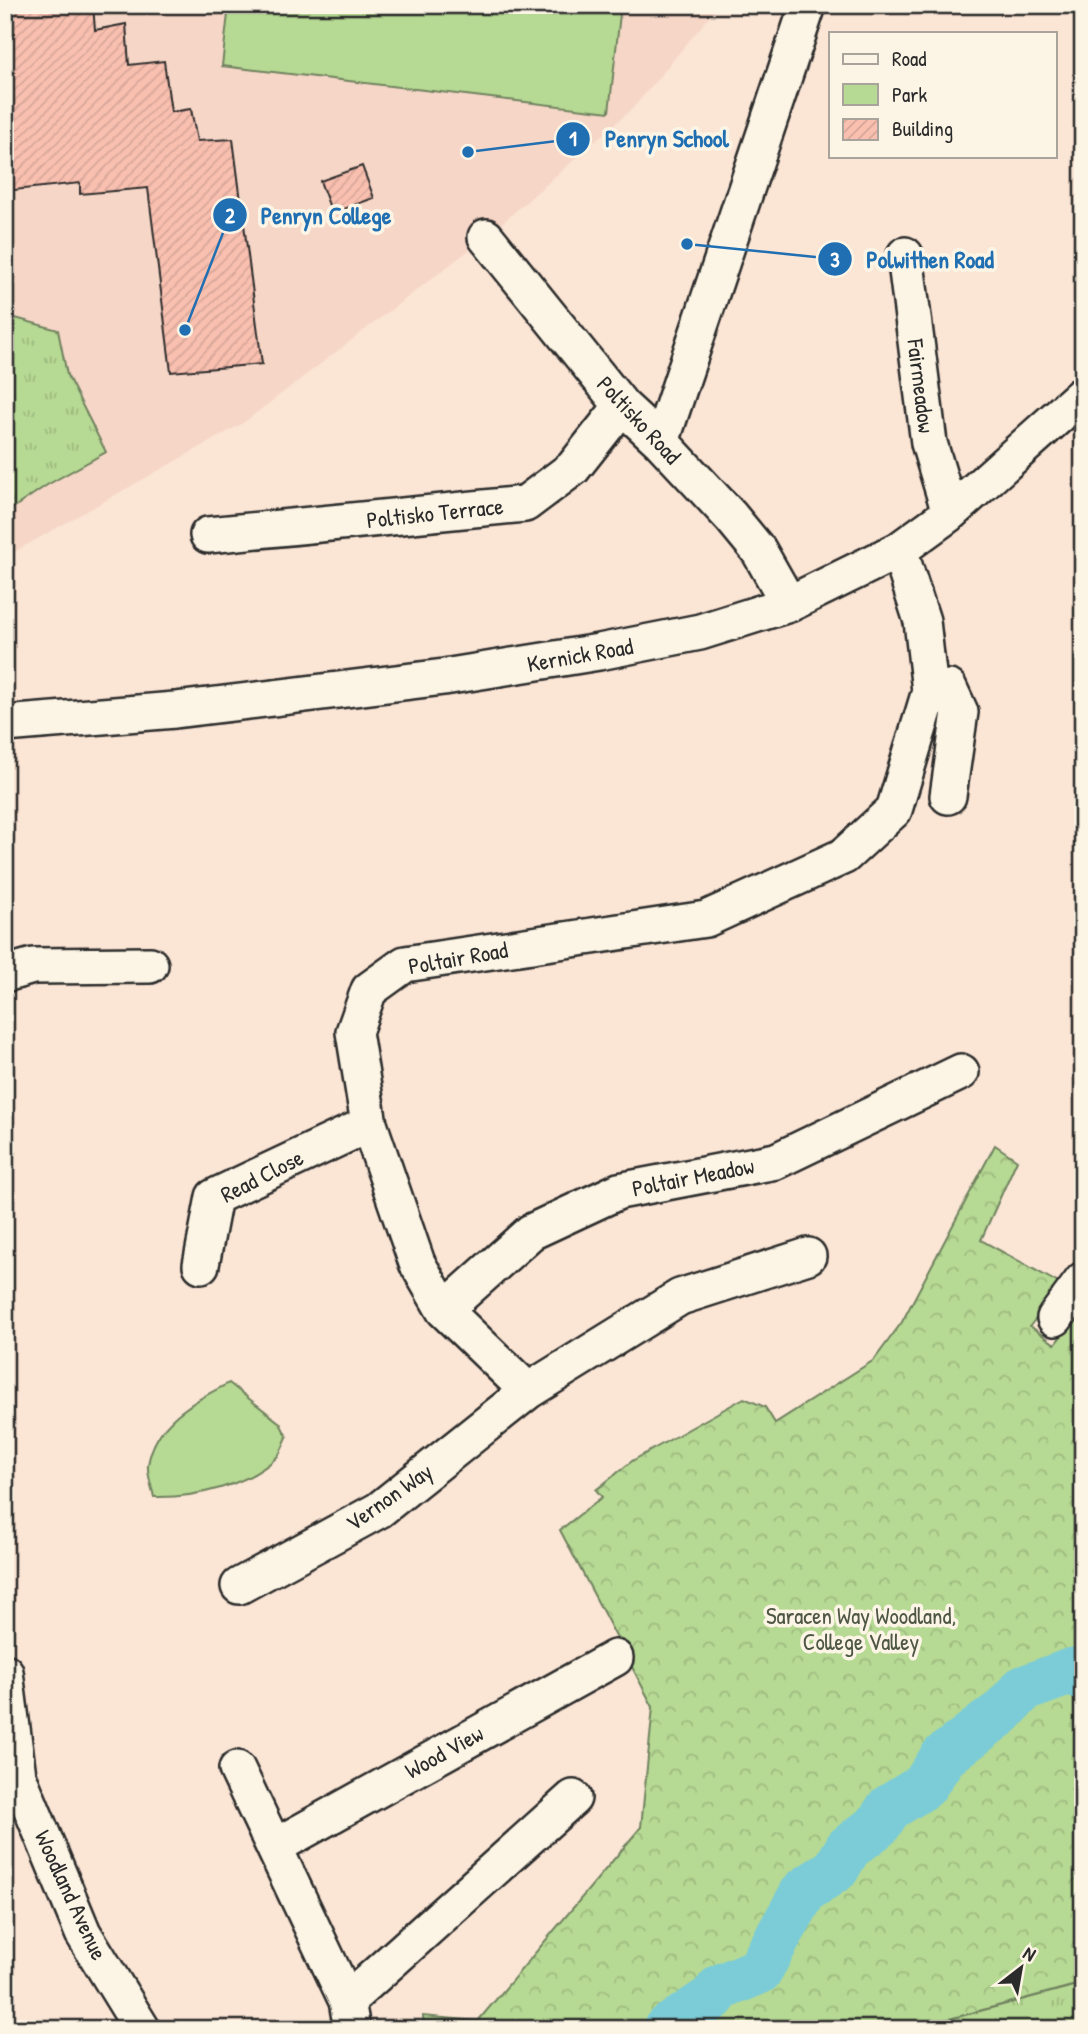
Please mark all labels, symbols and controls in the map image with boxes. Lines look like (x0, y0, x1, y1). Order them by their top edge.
legend (829, 32, 1056, 158)
text: Road (892, 44, 926, 73)
text: Park (892, 80, 927, 109)
text: Building (892, 114, 953, 143)
callout: Penryn School (556, 116, 743, 161)
text: Penryn School (605, 122, 730, 155)
text: 1 (569, 124, 577, 153)
callout: Penryn College (212, 193, 406, 238)
text: Penryn College (261, 199, 392, 232)
text: 2 (225, 201, 235, 230)
callout: Polwithen Road (818, 237, 1008, 282)
text: Polwithen Road (866, 243, 994, 275)
text: 3 (830, 245, 840, 274)
street label: Fairmeadow (900, 336, 943, 435)
street label: Poltisko Road (590, 369, 688, 471)
street label: Poltisko Terrace (365, 490, 505, 535)
street label: Kernick Road (525, 630, 635, 679)
street label: Poltair Road (406, 934, 510, 981)
street label: Read Close (215, 1142, 308, 1210)
street label: Poltair Meadow (629, 1150, 756, 1203)
street label: Vernon Way (339, 1455, 438, 1538)
park label: Saracen Way Woodland, College Valley (766, 1600, 956, 1657)
street label: Wood View (399, 1717, 488, 1786)
street label: Woodland Avenue (28, 1825, 115, 1965)
north arrow (986, 1932, 1056, 2002)
text: N (1019, 1940, 1041, 1967)

